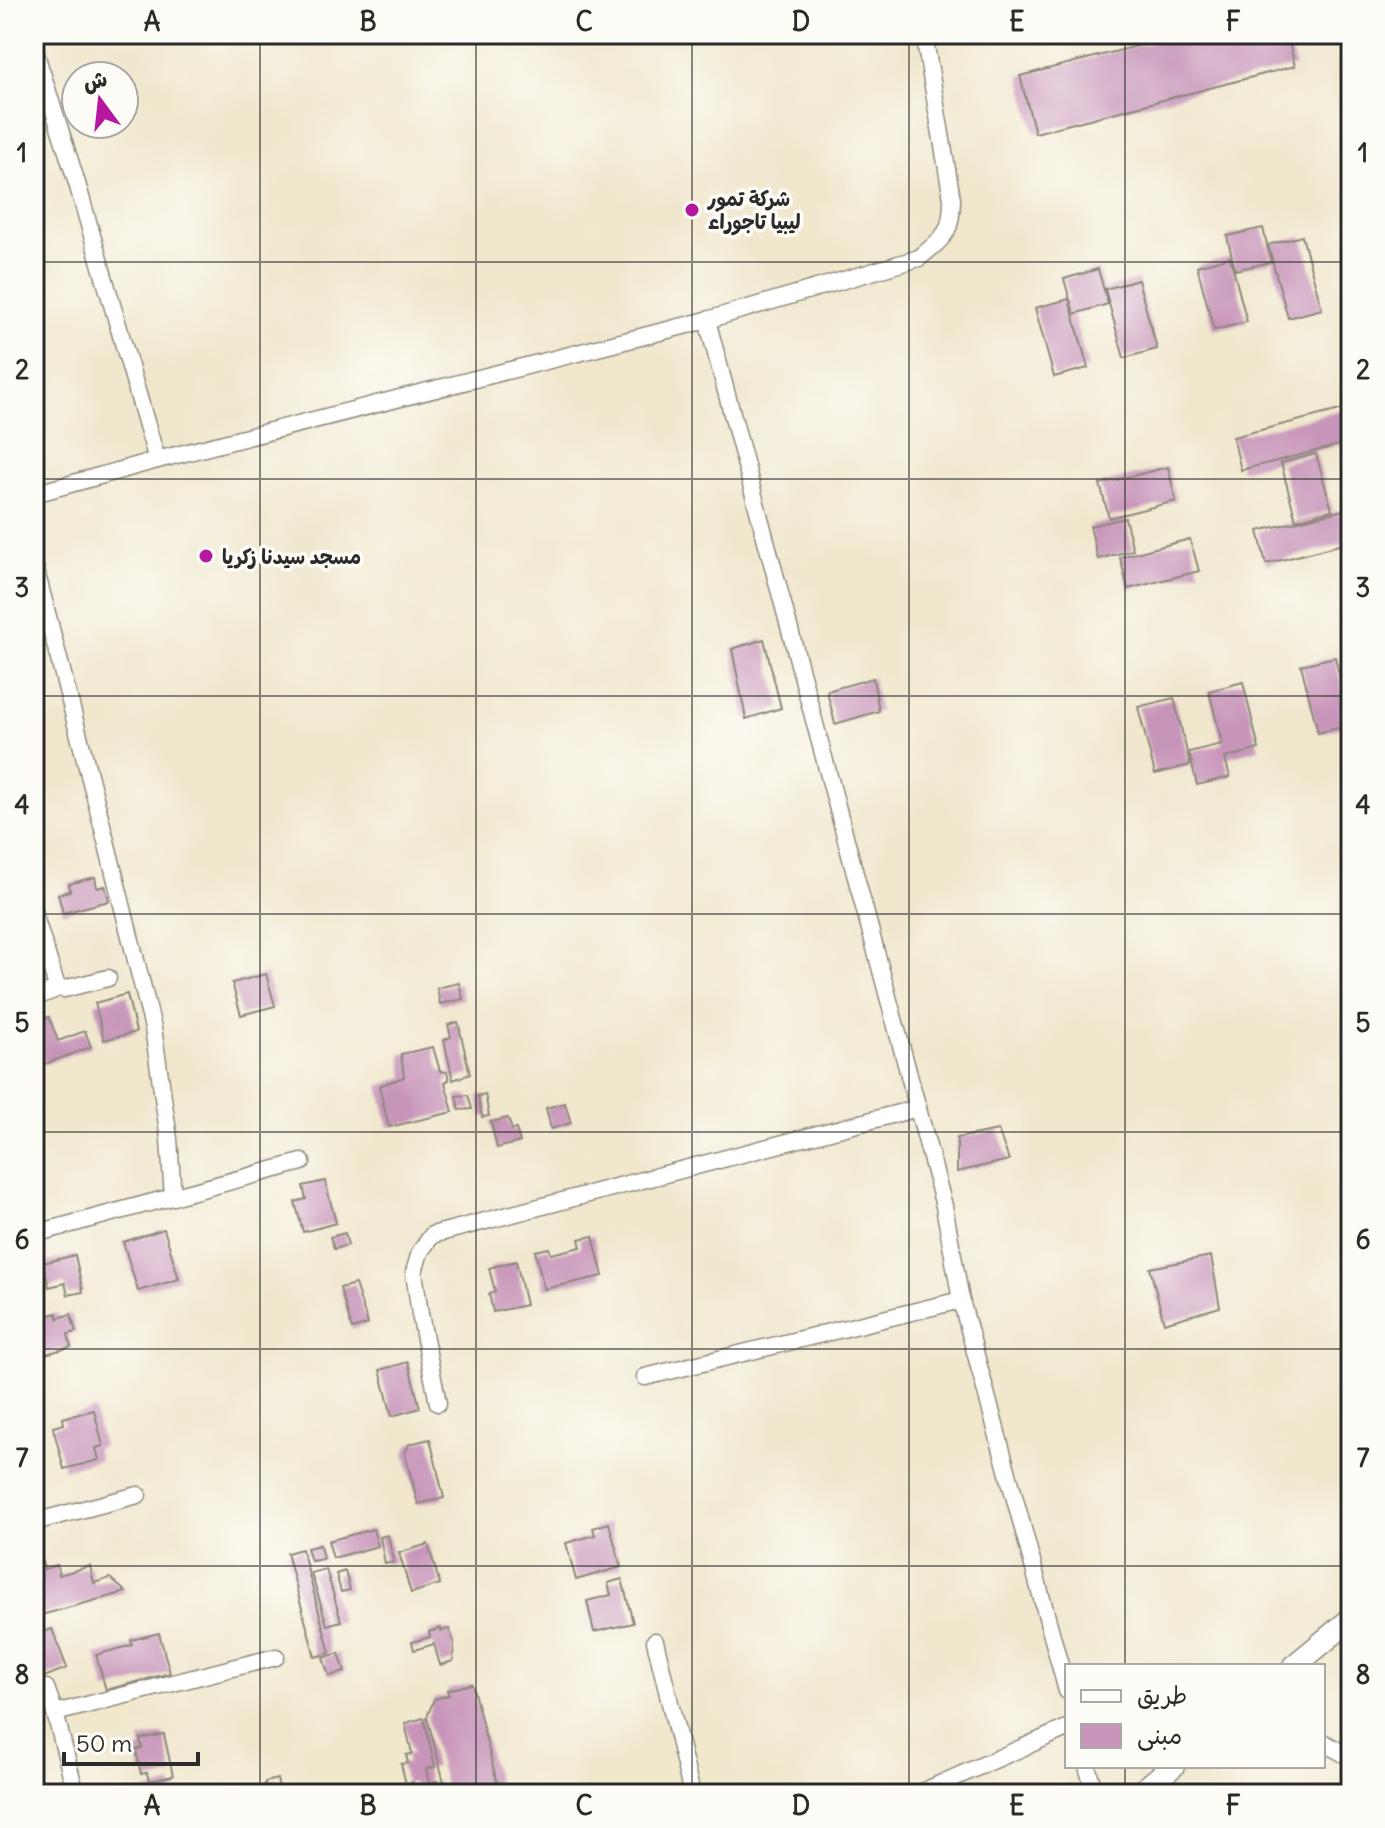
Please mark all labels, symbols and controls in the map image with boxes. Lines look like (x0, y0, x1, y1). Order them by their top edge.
text: A (144, 5, 161, 38)
text: B (359, 5, 377, 38)
text: C (575, 5, 593, 38)
text: D (792, 5, 810, 38)
text: E (1009, 5, 1025, 38)
text: F (1226, 5, 1241, 38)
north arrow (60, 60, 140, 140)
text: ش (80, 64, 110, 97)
text: 1 (17, 136, 27, 169)
text: 1 (1358, 136, 1368, 169)
place label: شركة تمور ليبيا تاجوراء (707, 186, 801, 236)
marker: شركة تمور ليبيا تاجوراء (683, 201, 701, 219)
text: 2 (15, 353, 29, 386)
text: 2 (1356, 353, 1370, 386)
place label: مسجد سيدنا زكريا (222, 544, 361, 569)
marker: مسجد سيدنا زكريا (197, 547, 215, 565)
text: 3 (15, 571, 29, 604)
text: 3 (1356, 571, 1370, 604)
text: 4 (14, 788, 30, 821)
text: 4 (1355, 788, 1371, 821)
text: 5 (15, 1006, 30, 1039)
text: 5 (1356, 1006, 1371, 1039)
text: 6 (14, 1223, 30, 1256)
text: 6 (1355, 1223, 1371, 1256)
text: 7 (16, 1441, 29, 1474)
text: 7 (1357, 1441, 1370, 1474)
text: 8 (15, 1658, 29, 1691)
text: 8 (1356, 1658, 1370, 1691)
legend (1065, 1664, 1325, 1768)
text: طريق (1137, 1680, 1187, 1710)
scale bar (64, 1716, 198, 1766)
text: مبنى (1137, 1720, 1182, 1751)
text: 50 m (76, 1728, 132, 1758)
text: A (144, 1789, 161, 1822)
text: B (359, 1789, 377, 1822)
text: C (575, 1789, 593, 1822)
text: D (792, 1789, 810, 1822)
text: E (1009, 1789, 1025, 1822)
text: F (1226, 1789, 1241, 1822)

